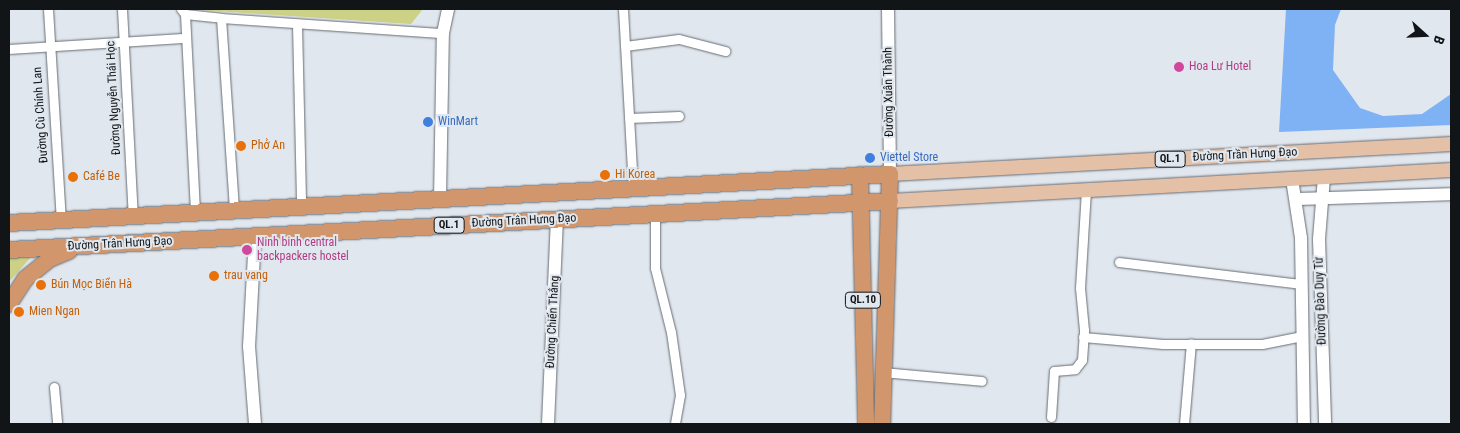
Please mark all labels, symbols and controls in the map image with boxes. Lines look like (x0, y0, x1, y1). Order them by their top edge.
north arrow (1400, 10, 1450, 60)
text: B (1430, 34, 1448, 47)
street label: Đường Nguyễn Thái Học (104, 40, 124, 156)
street label: Đường Xuân Thành (881, 47, 897, 137)
place label: Hoa Lư Hotel (1189, 60, 1251, 74)
marker: Hoa Lư Hotel (1173, 61, 1185, 73)
street label: Đường Cù Chính Lan (30, 66, 52, 164)
place label: WinMart (438, 115, 478, 129)
marker: WinMart (422, 116, 434, 128)
place label: Phở An (251, 139, 285, 153)
marker: Phở An (235, 140, 247, 152)
street label: Đường Trần Hưng Đạo (1192, 145, 1298, 165)
road number: QL.1 (1154, 150, 1186, 168)
place label: Viettel Store (880, 151, 938, 165)
marker: Viettel Store (864, 152, 876, 164)
place label: Hi Korea (615, 168, 655, 182)
marker: Hi Korea (599, 169, 611, 181)
place label: Café Be (83, 170, 120, 184)
marker: Café Be (67, 171, 79, 183)
street label: Đường Trân Hưng Đạo (471, 211, 577, 231)
road number: QL.1 (433, 216, 465, 234)
street label: Đường Trân Hưng Đạo (67, 234, 173, 254)
place label: Ninh binh central backpackers hostel (257, 236, 349, 264)
marker: Ninh binh central backpackers hostel (241, 244, 253, 256)
street label: Đường Đào Duy Từ (1312, 257, 1330, 345)
place label: trau vang (224, 269, 268, 283)
marker: trau vang (208, 270, 220, 282)
street label: Đường Chiến Thắng (543, 275, 563, 369)
place label: Bún Mọc Biển Hà (51, 278, 132, 292)
marker: Bún Mọc Biển Hà (35, 279, 47, 291)
road number: QL.10 (844, 292, 882, 308)
place label: Mien Ngan (29, 305, 80, 319)
marker: Mien Ngan (13, 306, 25, 318)

